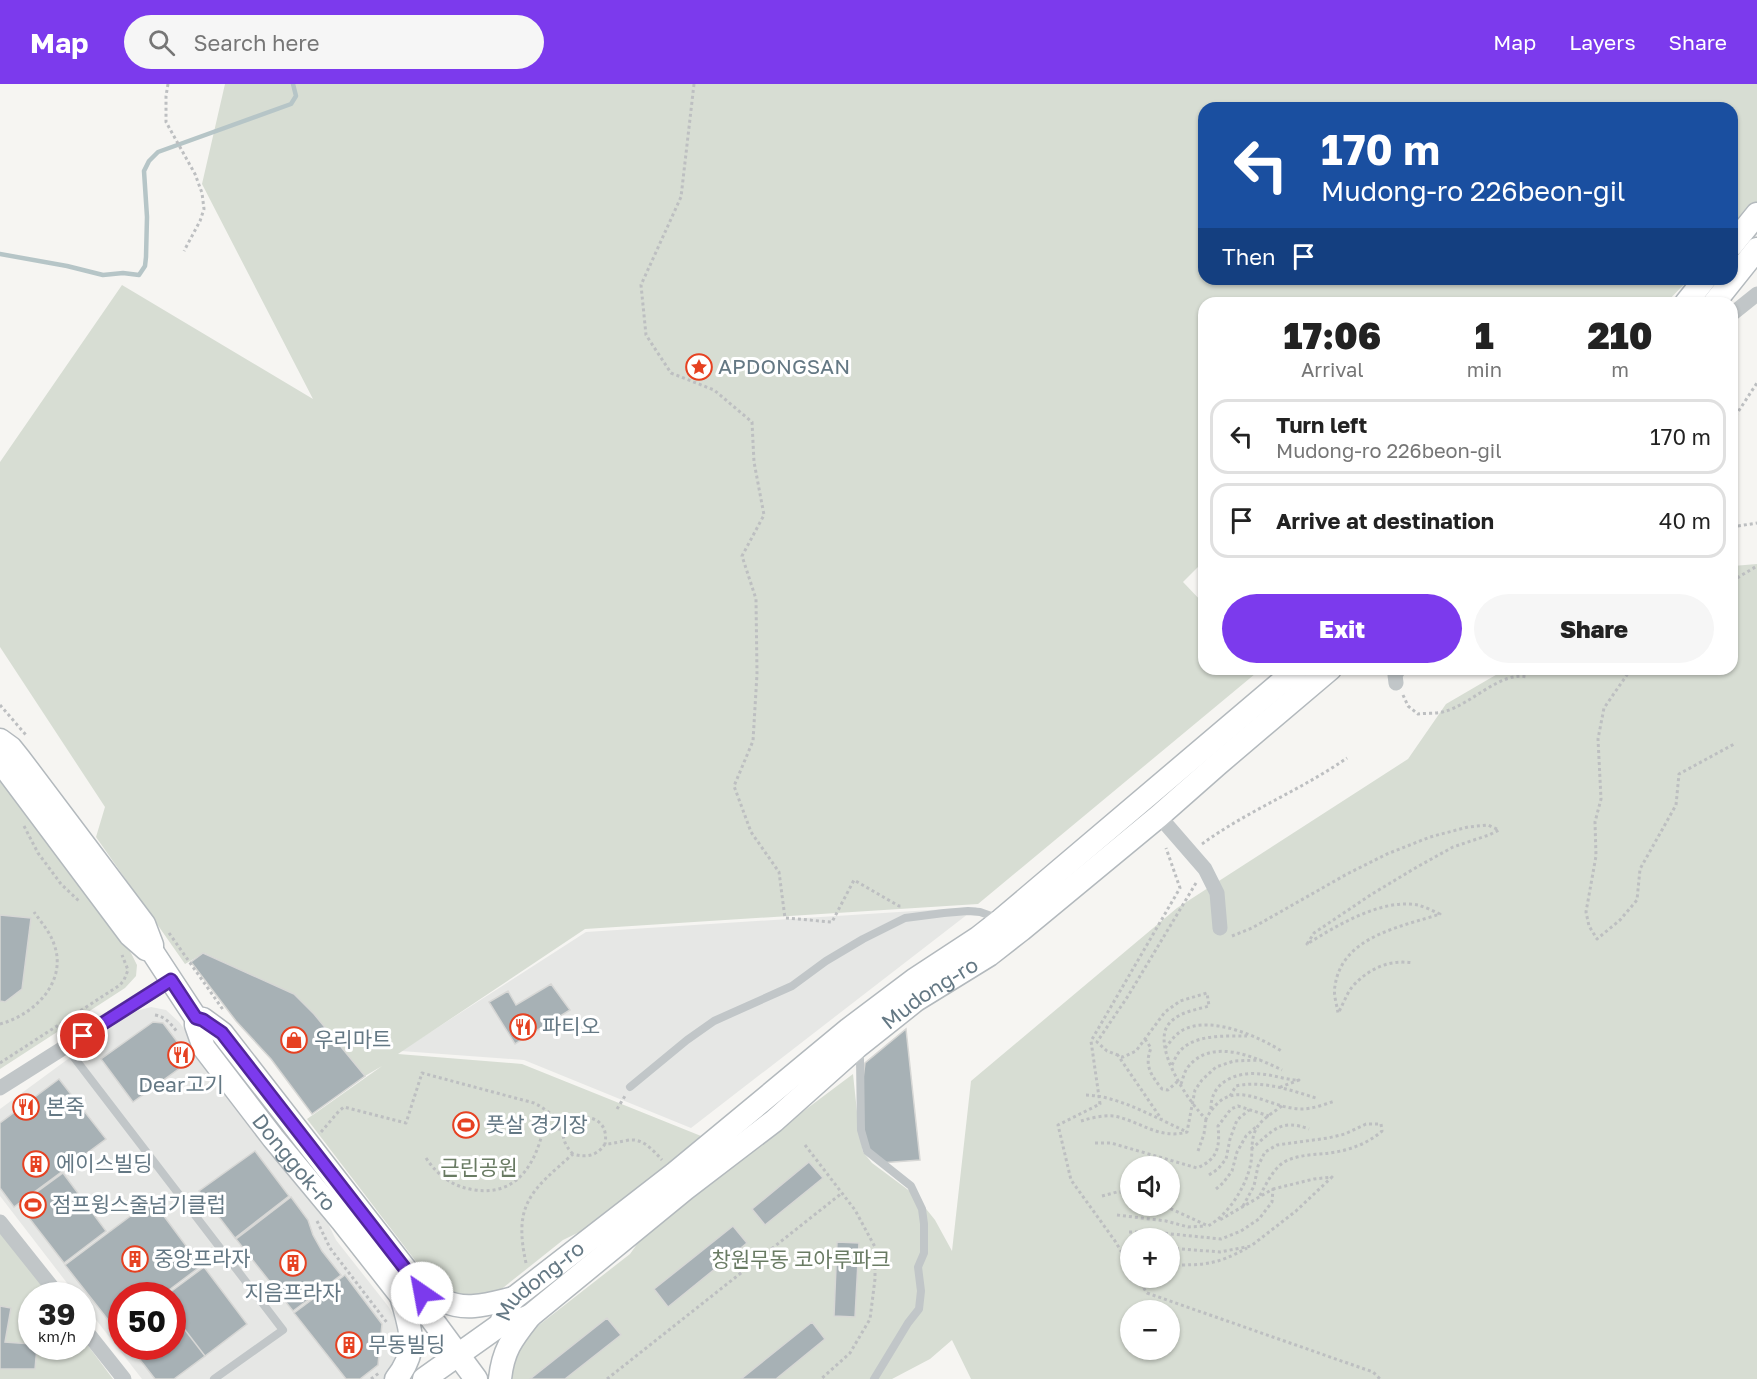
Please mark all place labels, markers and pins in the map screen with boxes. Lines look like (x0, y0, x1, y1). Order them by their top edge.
place icon: APDONGSAN (684, 352, 714, 382)
place label: APDONGSAN (718, 353, 850, 379)
pin (57, 1010, 108, 1061)
restaurant icon: 파티오 (508, 1012, 538, 1042)
place label: 파티오 (542, 1013, 600, 1039)
shop icon: 우리마트 (279, 1025, 309, 1055)
place label: 우리마트 (314, 1026, 391, 1052)
restaurant icon: Dear고기 (166, 1040, 196, 1070)
place label: Dear고기 (138, 1071, 224, 1097)
restaurant icon: 본죽 (11, 1092, 41, 1122)
place label: 본죽 (46, 1093, 85, 1119)
sports icon: 풋살 경기장 (451, 1110, 481, 1140)
place label: 풋살 경기장 (486, 1111, 588, 1137)
building icon: 에이스빌딩 (21, 1149, 51, 1179)
place label: 에이스빌딩 (56, 1150, 153, 1176)
sports icon: 점프윙스줄넘기클럽 (18, 1190, 48, 1220)
place label: 점프윙스줄넘기클럽 (52, 1191, 226, 1217)
building icon: 중앙프라자 (120, 1244, 150, 1274)
place label: 중앙프라자 (154, 1245, 251, 1271)
building icon: 지음프라자 (278, 1248, 308, 1278)
place label: 지음프라자 (245, 1279, 341, 1305)
building icon: 무동빌딩 (334, 1330, 364, 1360)
place label: 무동빌딩 (368, 1331, 445, 1357)

